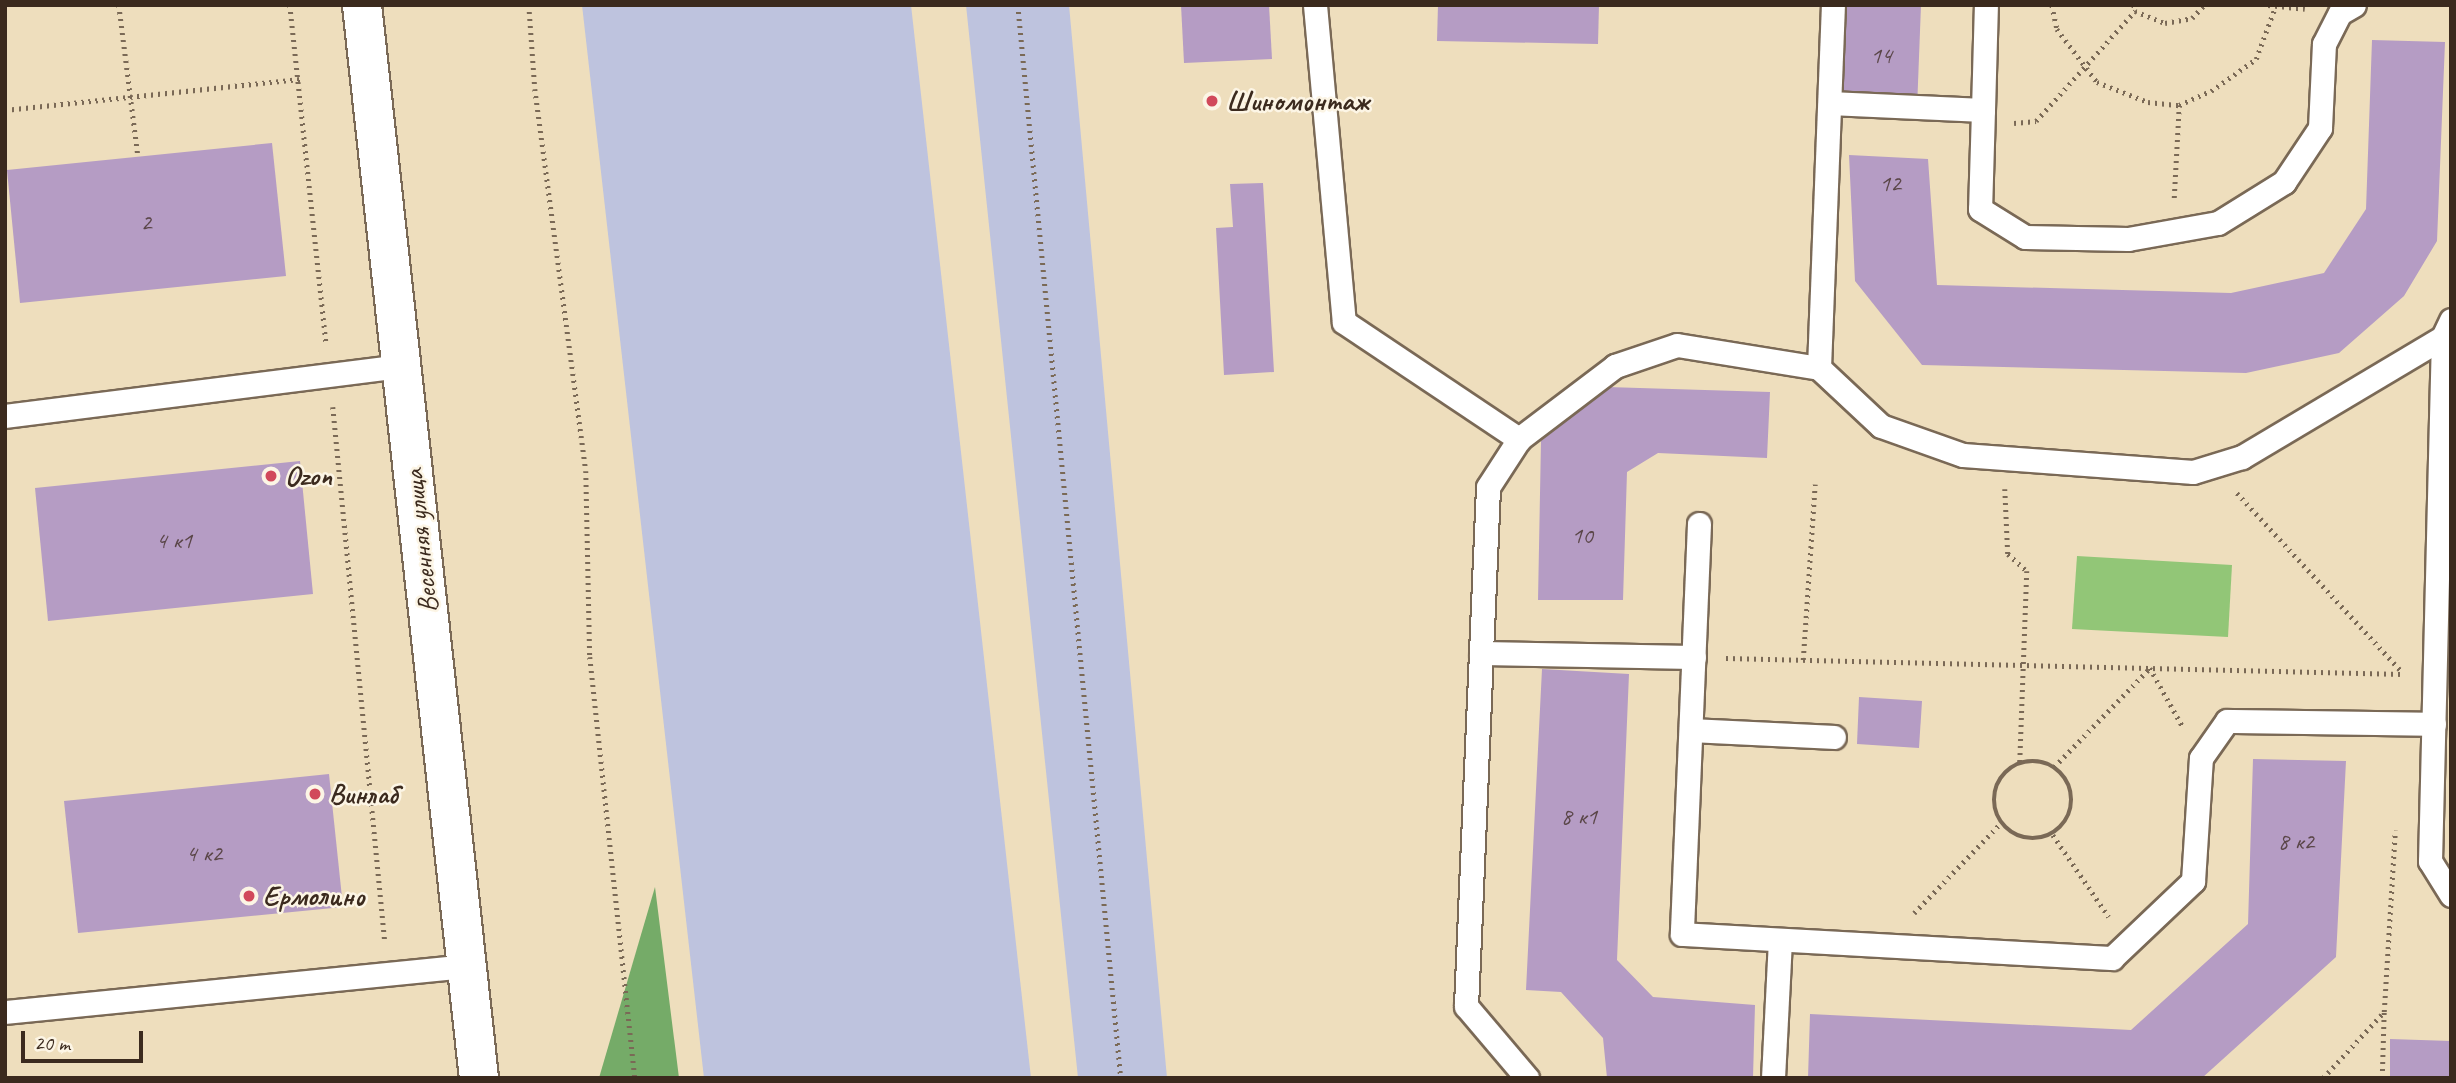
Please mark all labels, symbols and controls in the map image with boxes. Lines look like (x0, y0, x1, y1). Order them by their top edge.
house number: 14 (1870, 42, 1892, 70)
place label: Шиномонтаж (1226, 84, 1369, 118)
marker: Шиномонтаж (1204, 93, 1220, 109)
house number: 12 (1879, 170, 1901, 198)
house number: 2 (141, 209, 151, 237)
place label: Ozon (285, 459, 332, 493)
street label: Весенняя улица (397, 467, 445, 615)
marker: Ozon (263, 468, 279, 484)
house number: 10 (1571, 522, 1593, 550)
house number: 4 к1 (156, 527, 192, 555)
place label: Винлаб (329, 777, 398, 811)
marker: Винлаб (307, 786, 323, 802)
house number: 8 к1 (1561, 803, 1597, 831)
house number: 8 к2 (2278, 828, 2314, 856)
house number: 4 к2 (186, 840, 222, 868)
place label: Ермолино (263, 879, 365, 913)
marker: Ермолино (241, 888, 257, 904)
scale bar (24, 1016, 147, 1060)
text: 20 m (34, 1030, 70, 1056)

